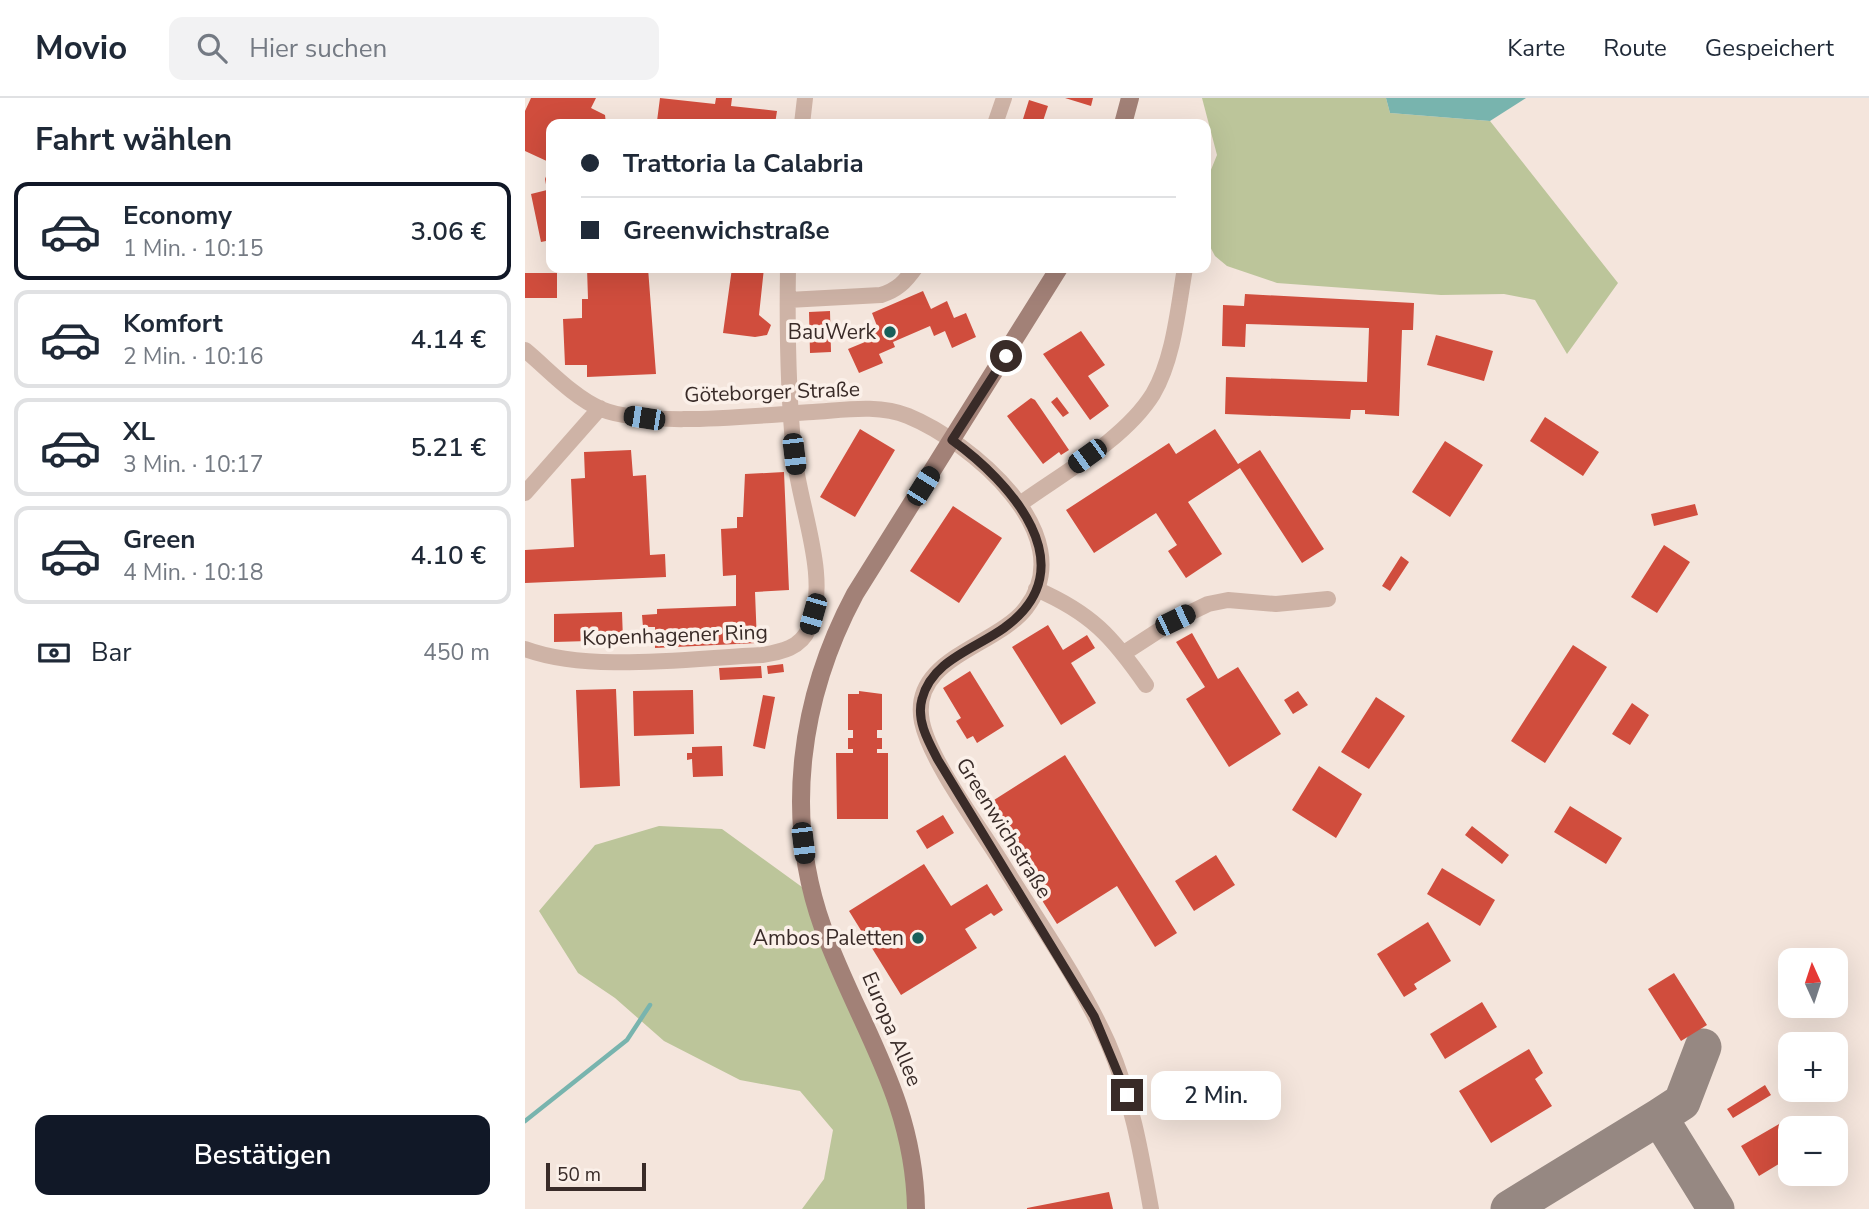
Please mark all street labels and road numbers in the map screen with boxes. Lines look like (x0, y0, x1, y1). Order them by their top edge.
street label: Göteborger Straße (684, 375, 860, 409)
street label: Kopenhagener Ring (582, 618, 768, 652)
street label: Greenwichstraße (949, 752, 1059, 904)
street label: Europa Allee (855, 967, 929, 1091)

